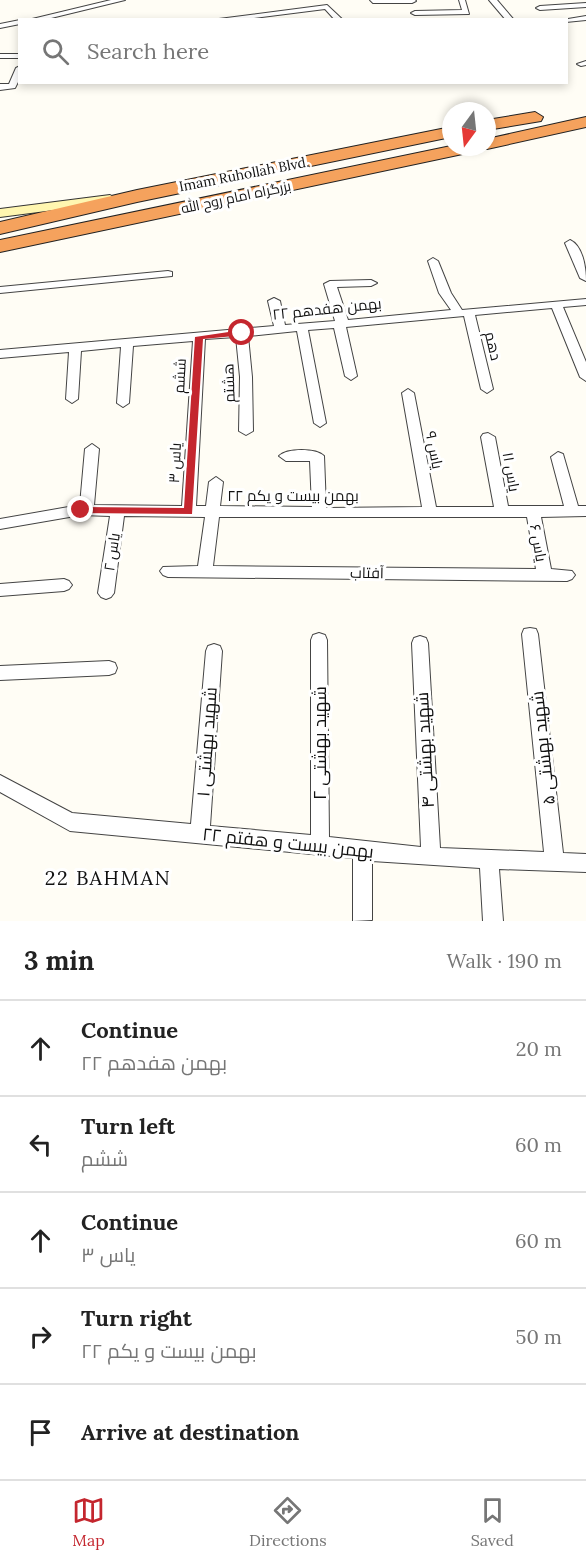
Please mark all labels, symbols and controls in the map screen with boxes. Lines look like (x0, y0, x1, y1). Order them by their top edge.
search box (18, 18, 568, 84)
icon: search (39, 35, 72, 68)
text: Search here (87, 37, 209, 65)
north arrow (442, 102, 496, 156)
street label: Imam Ruhollah Blvd. (177, 153, 311, 195)
street label: بزرگراه امام روح الله (179, 177, 293, 218)
street label: ۲۲ بهمن هفدهم (271, 293, 383, 325)
route start (228, 319, 254, 345)
street label: دهم (480, 330, 506, 362)
street label: ششم (169, 358, 191, 394)
street label: هشتم (218, 363, 240, 403)
street label: یاس ۹ (421, 429, 447, 471)
street label: یاس ۳ (164, 442, 186, 484)
street label: یاس ۱۱ (498, 451, 524, 493)
street label: ۲۲ بهمن بیست و یکم (227, 486, 359, 506)
route end (67, 496, 93, 522)
street label: یاس ۶ (525, 523, 551, 563)
street label: یاس ۲ (99, 531, 125, 573)
street label: آفتاب (350, 563, 384, 582)
street label: شهید بهشتی ۱ (191, 686, 222, 798)
street label: شهید بهشتی ۲ (308, 686, 331, 800)
street label: شهید بهشتی ۵ (525, 690, 560, 806)
street label: شهید بهشتی ۴ (410, 691, 439, 809)
street label: ۲۲ بهمن بیست و هفتم (201, 822, 375, 864)
district label: 22 BAHMAN (45, 865, 171, 890)
text: 3 min (24, 944, 94, 977)
text: Walk · 190 m (446, 948, 562, 973)
text: Continue (81, 1016, 178, 1044)
icon: ahead (24, 1032, 57, 1065)
text: 20 m (516, 1036, 562, 1061)
text: ۲۲ بهمن هفدهم (81, 1050, 227, 1075)
text: Turn left (81, 1112, 175, 1140)
icon: left (24, 1128, 57, 1161)
text: 60 m (515, 1132, 562, 1157)
text: ششم (81, 1146, 128, 1171)
text: Continue (81, 1208, 178, 1236)
icon: ahead (24, 1224, 57, 1257)
text: 60 m (515, 1228, 562, 1253)
text: یاس ۳ (81, 1242, 135, 1267)
text: Turn right (81, 1304, 192, 1332)
icon: right (24, 1320, 57, 1353)
text: 50 m (516, 1324, 562, 1349)
text: ۲۲ بهمن بیست و یکم (81, 1338, 256, 1363)
icon: arrive (24, 1416, 57, 1449)
text: Arrive at destination (81, 1418, 299, 1446)
tab: Map (72, 1494, 105, 1550)
tab: Directions (249, 1494, 327, 1550)
tab: Saved (471, 1494, 514, 1550)

